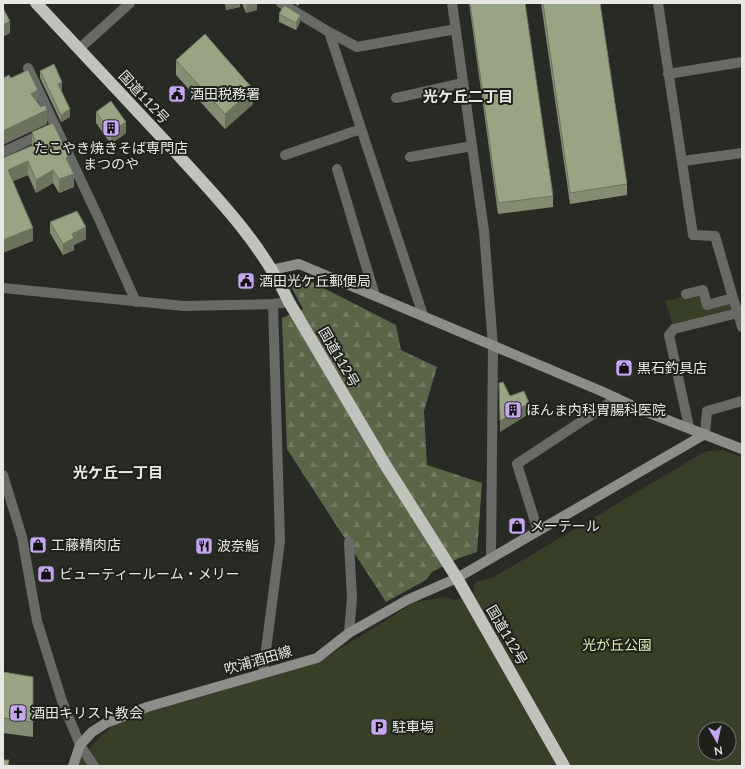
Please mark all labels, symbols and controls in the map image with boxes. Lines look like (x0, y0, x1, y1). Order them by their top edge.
street label: 国道112号 (116, 67, 173, 127)
public building icon: 酒田税務署 (167, 84, 187, 104)
place label: 酒田税務署 (190, 85, 260, 102)
district label: 光ケ丘二丁目 (423, 87, 513, 105)
building icon: たこやき焼きそば専門店 まつのや (101, 118, 121, 138)
place label: たこやき焼きそば専門店 まつのや (34, 139, 188, 172)
public building icon: 酒田光ケ丘郵便局 (236, 271, 256, 291)
place label: 酒田光ケ丘郵便局 (259, 272, 371, 289)
street label: 国道112号 (315, 324, 363, 390)
shop icon: 黒石釣具店 (614, 358, 634, 378)
place label: 黒石釣具店 (637, 359, 707, 376)
building icon: ほんま内科胃腸科医院 (503, 400, 523, 420)
place label: ほんま内科胃腸科医院 (526, 401, 666, 418)
district label: 光ケ丘一丁目 (73, 463, 163, 481)
shop icon: メーテール (507, 516, 527, 536)
place label: メーテール (530, 517, 600, 534)
shop icon: 工藤精肉店 (28, 535, 48, 555)
place label: 工藤精肉店 (51, 536, 121, 553)
restaurant icon: 波奈鮨 (194, 536, 214, 556)
place label: 波奈鮨 (217, 537, 259, 554)
shop icon: ビューティールーム・メリー (36, 564, 56, 584)
place label: ビューティールーム・メリー (59, 565, 240, 582)
street label: 国道112号 (483, 602, 531, 668)
park label: 光が丘公園 (582, 636, 652, 653)
street label: 吹浦酒田線 (222, 642, 294, 677)
church icon: 酒田キリスト教会 (8, 703, 28, 723)
place label: 酒田キリスト教会 (31, 704, 143, 721)
parking icon: 駐車場 (369, 717, 389, 737)
place label: 駐車場 (392, 718, 434, 735)
north arrow (697, 721, 737, 761)
text: N (713, 744, 724, 758)

